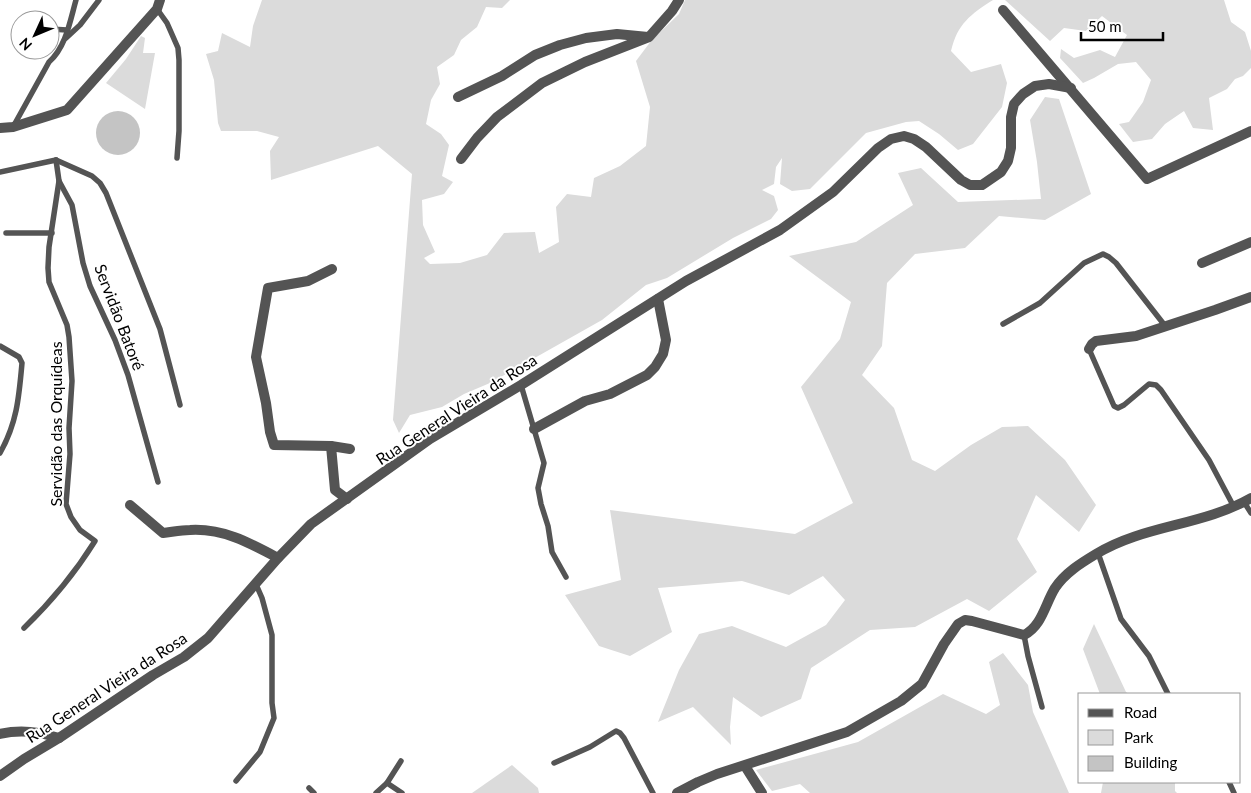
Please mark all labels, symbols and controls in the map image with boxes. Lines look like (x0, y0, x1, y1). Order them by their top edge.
north arrow (10, 10, 60, 60)
scale bar (1081, 10, 1164, 42)
text: 50 m (1088, 17, 1122, 35)
text: N (15, 35, 35, 54)
street label: Servidão Batoré (91, 261, 149, 373)
street label: Servidão das Orquídeas (46, 341, 65, 507)
street label: Rua General Vieira da Rosa (372, 350, 540, 468)
street label: Rua General Vieira da Rosa (22, 628, 190, 746)
legend (1078, 693, 1241, 783)
text: Road (1124, 703, 1157, 721)
text: Park (1124, 728, 1154, 746)
text: Building (1124, 753, 1177, 771)

